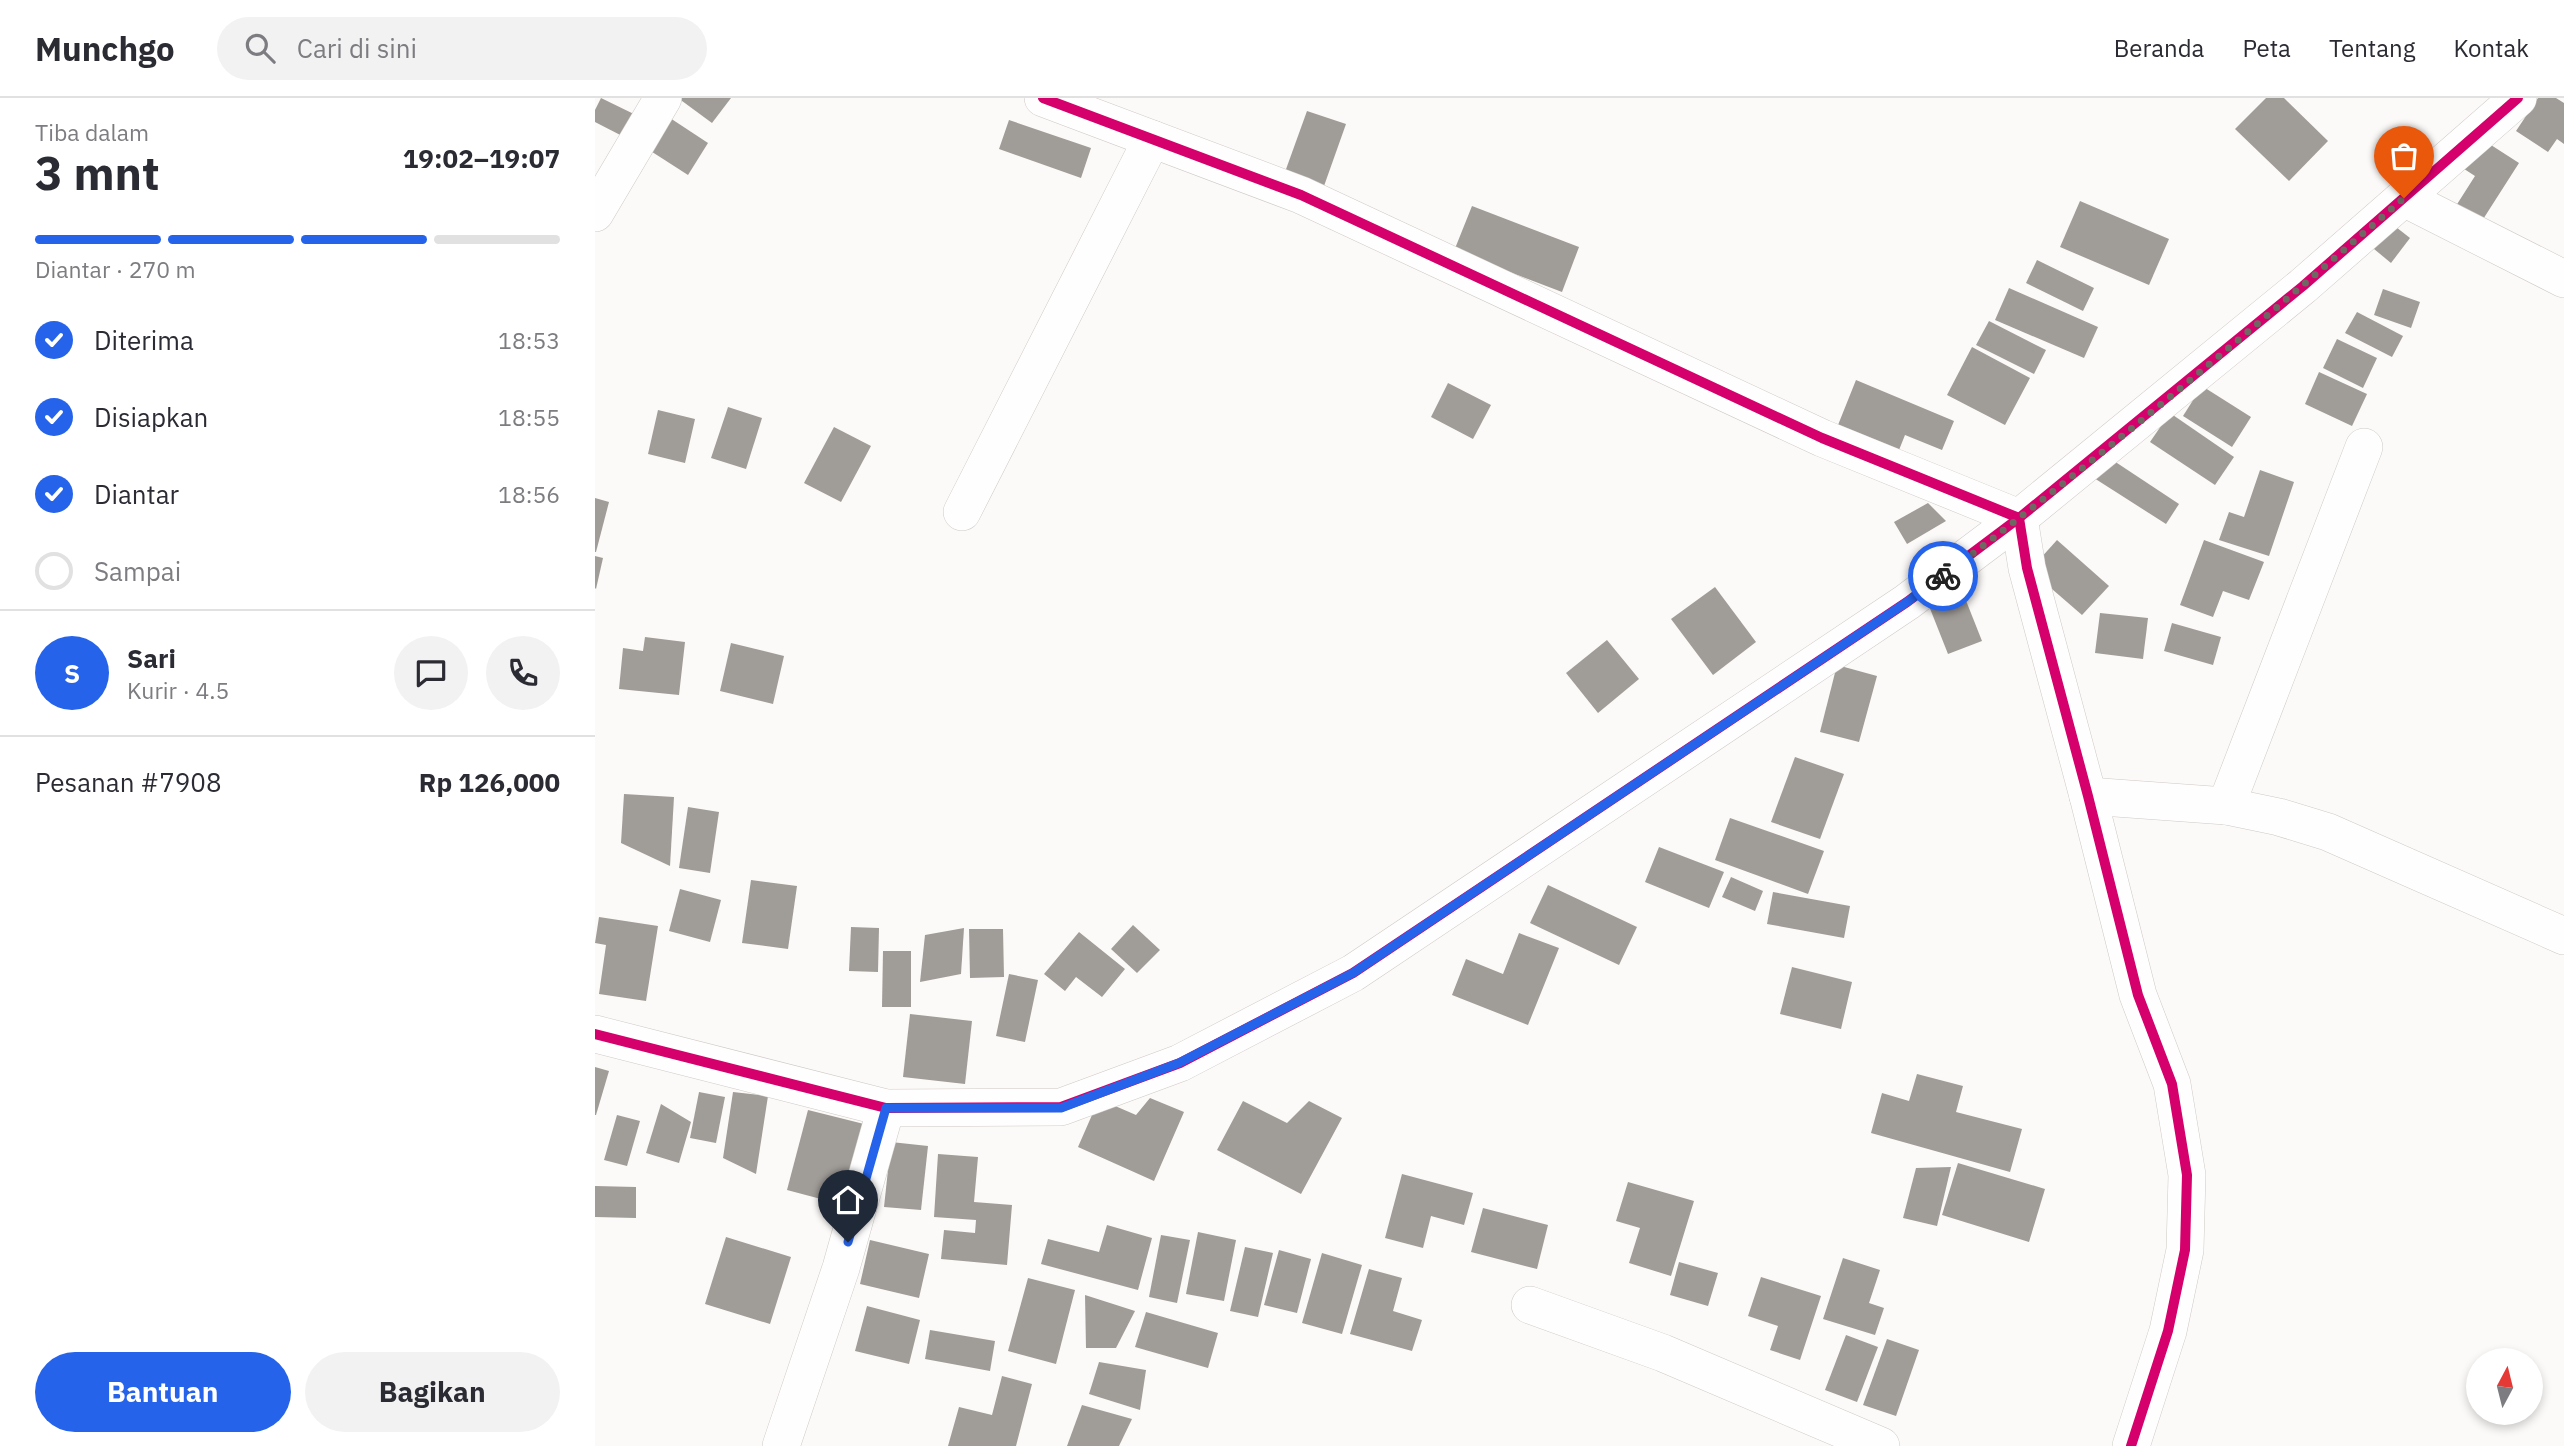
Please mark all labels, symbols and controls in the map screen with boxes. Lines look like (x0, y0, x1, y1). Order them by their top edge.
search box (217, 17, 707, 80)
text: Munchgo (35, 27, 175, 70)
icon: search (241, 29, 279, 67)
text: Cari di sini (297, 31, 417, 65)
text: Beranda (2114, 32, 2204, 64)
text: Peta (2242, 32, 2291, 64)
text: Tentang (2329, 32, 2415, 64)
text: Kontak (2453, 32, 2529, 64)
text: Tiba dalam (35, 117, 149, 147)
pin (2374, 126, 2434, 198)
icon: bag (2385, 137, 2423, 175)
text: 19:02–19:07 (403, 141, 560, 175)
text: 3 mnt (35, 143, 160, 203)
text: Diantar · 270 m (35, 254, 196, 284)
icon: check (35, 321, 73, 359)
text: Diterima (94, 323, 194, 357)
text: 18:53 (498, 325, 560, 355)
icon: check (35, 398, 73, 436)
text: Disiapkan (94, 400, 208, 434)
text: 18:55 (498, 402, 560, 432)
icon: check (35, 475, 73, 513)
text: Diantar (94, 477, 179, 511)
text: 18:56 (498, 479, 560, 509)
courier (1908, 541, 1978, 611)
text: Sampai (94, 554, 181, 588)
icon: bike (1924, 557, 1962, 595)
button: chat (394, 636, 468, 710)
button: phone (486, 636, 560, 710)
text: Sari (127, 641, 176, 675)
text: S (64, 656, 80, 690)
text: Kurir · 4.5 (127, 675, 229, 705)
text: Pesanan #7908 (35, 765, 222, 799)
text: Rp 126,000 (419, 765, 560, 799)
pin (818, 1170, 878, 1242)
icon: home (829, 1181, 867, 1219)
north arrow (2466, 1348, 2543, 1424)
map controls (2466, 1348, 2543, 1425)
button: Bantuan (35, 1352, 291, 1432)
button: Bagikan (305, 1352, 560, 1432)

